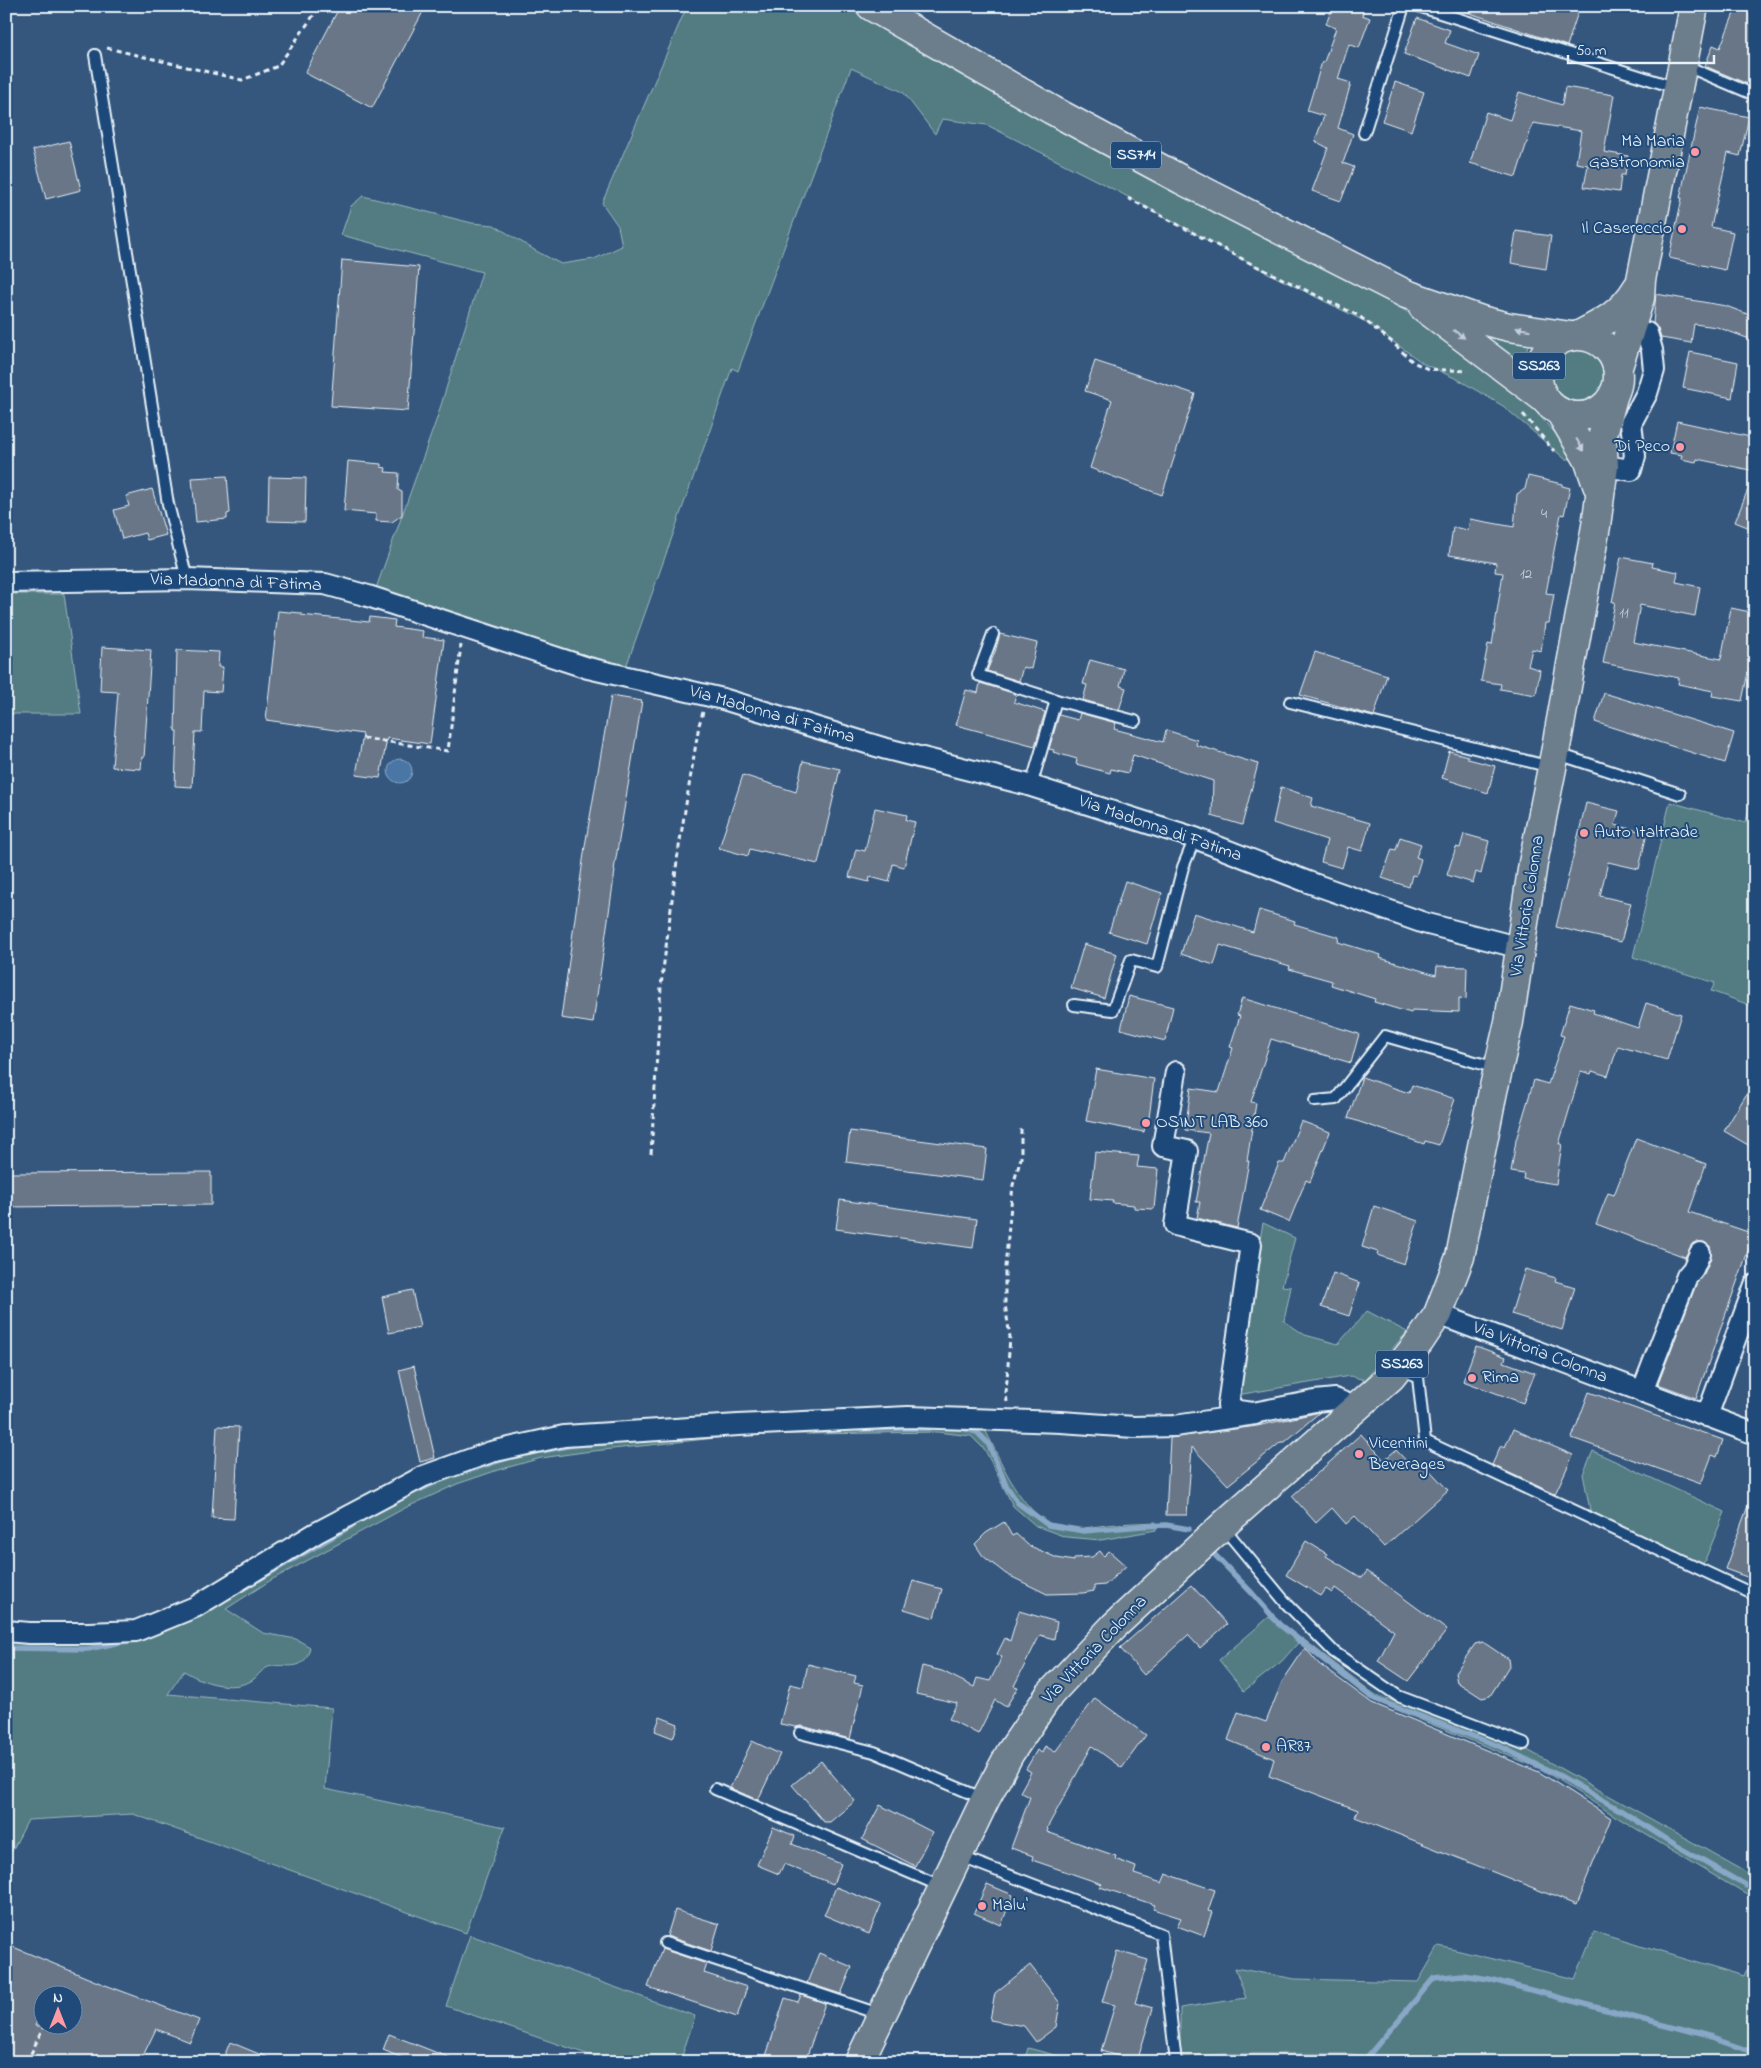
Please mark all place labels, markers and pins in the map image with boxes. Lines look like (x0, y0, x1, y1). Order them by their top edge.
place label: Mà Maria Gastronomia (1589, 129, 1685, 176)
marker: Mà Maria Gastronomia (1689, 146, 1701, 158)
place label: Il Casereccio (1581, 216, 1672, 242)
marker: Il Casereccio (1676, 223, 1688, 235)
place label: Di Peco (1613, 434, 1670, 460)
marker: Di Peco (1674, 441, 1686, 453)
place label: Auto Italtrade (1594, 820, 1699, 846)
marker: Auto Italtrade (1578, 827, 1590, 839)
place label: OSINT LAB 360 (1156, 1110, 1268, 1136)
marker: OSINT LAB 360 (1140, 1117, 1152, 1129)
place label: Rima (1482, 1365, 1519, 1391)
marker: Rima (1466, 1372, 1478, 1384)
place label: Vicentini Beverages (1368, 1431, 1445, 1479)
marker: Vicentini Beverages (1353, 1448, 1365, 1460)
place label: AR87 (1276, 1734, 1312, 1760)
marker: AR87 (1260, 1741, 1272, 1753)
place label: Malu' (992, 1893, 1028, 1919)
marker: Malu' (976, 1900, 988, 1912)

